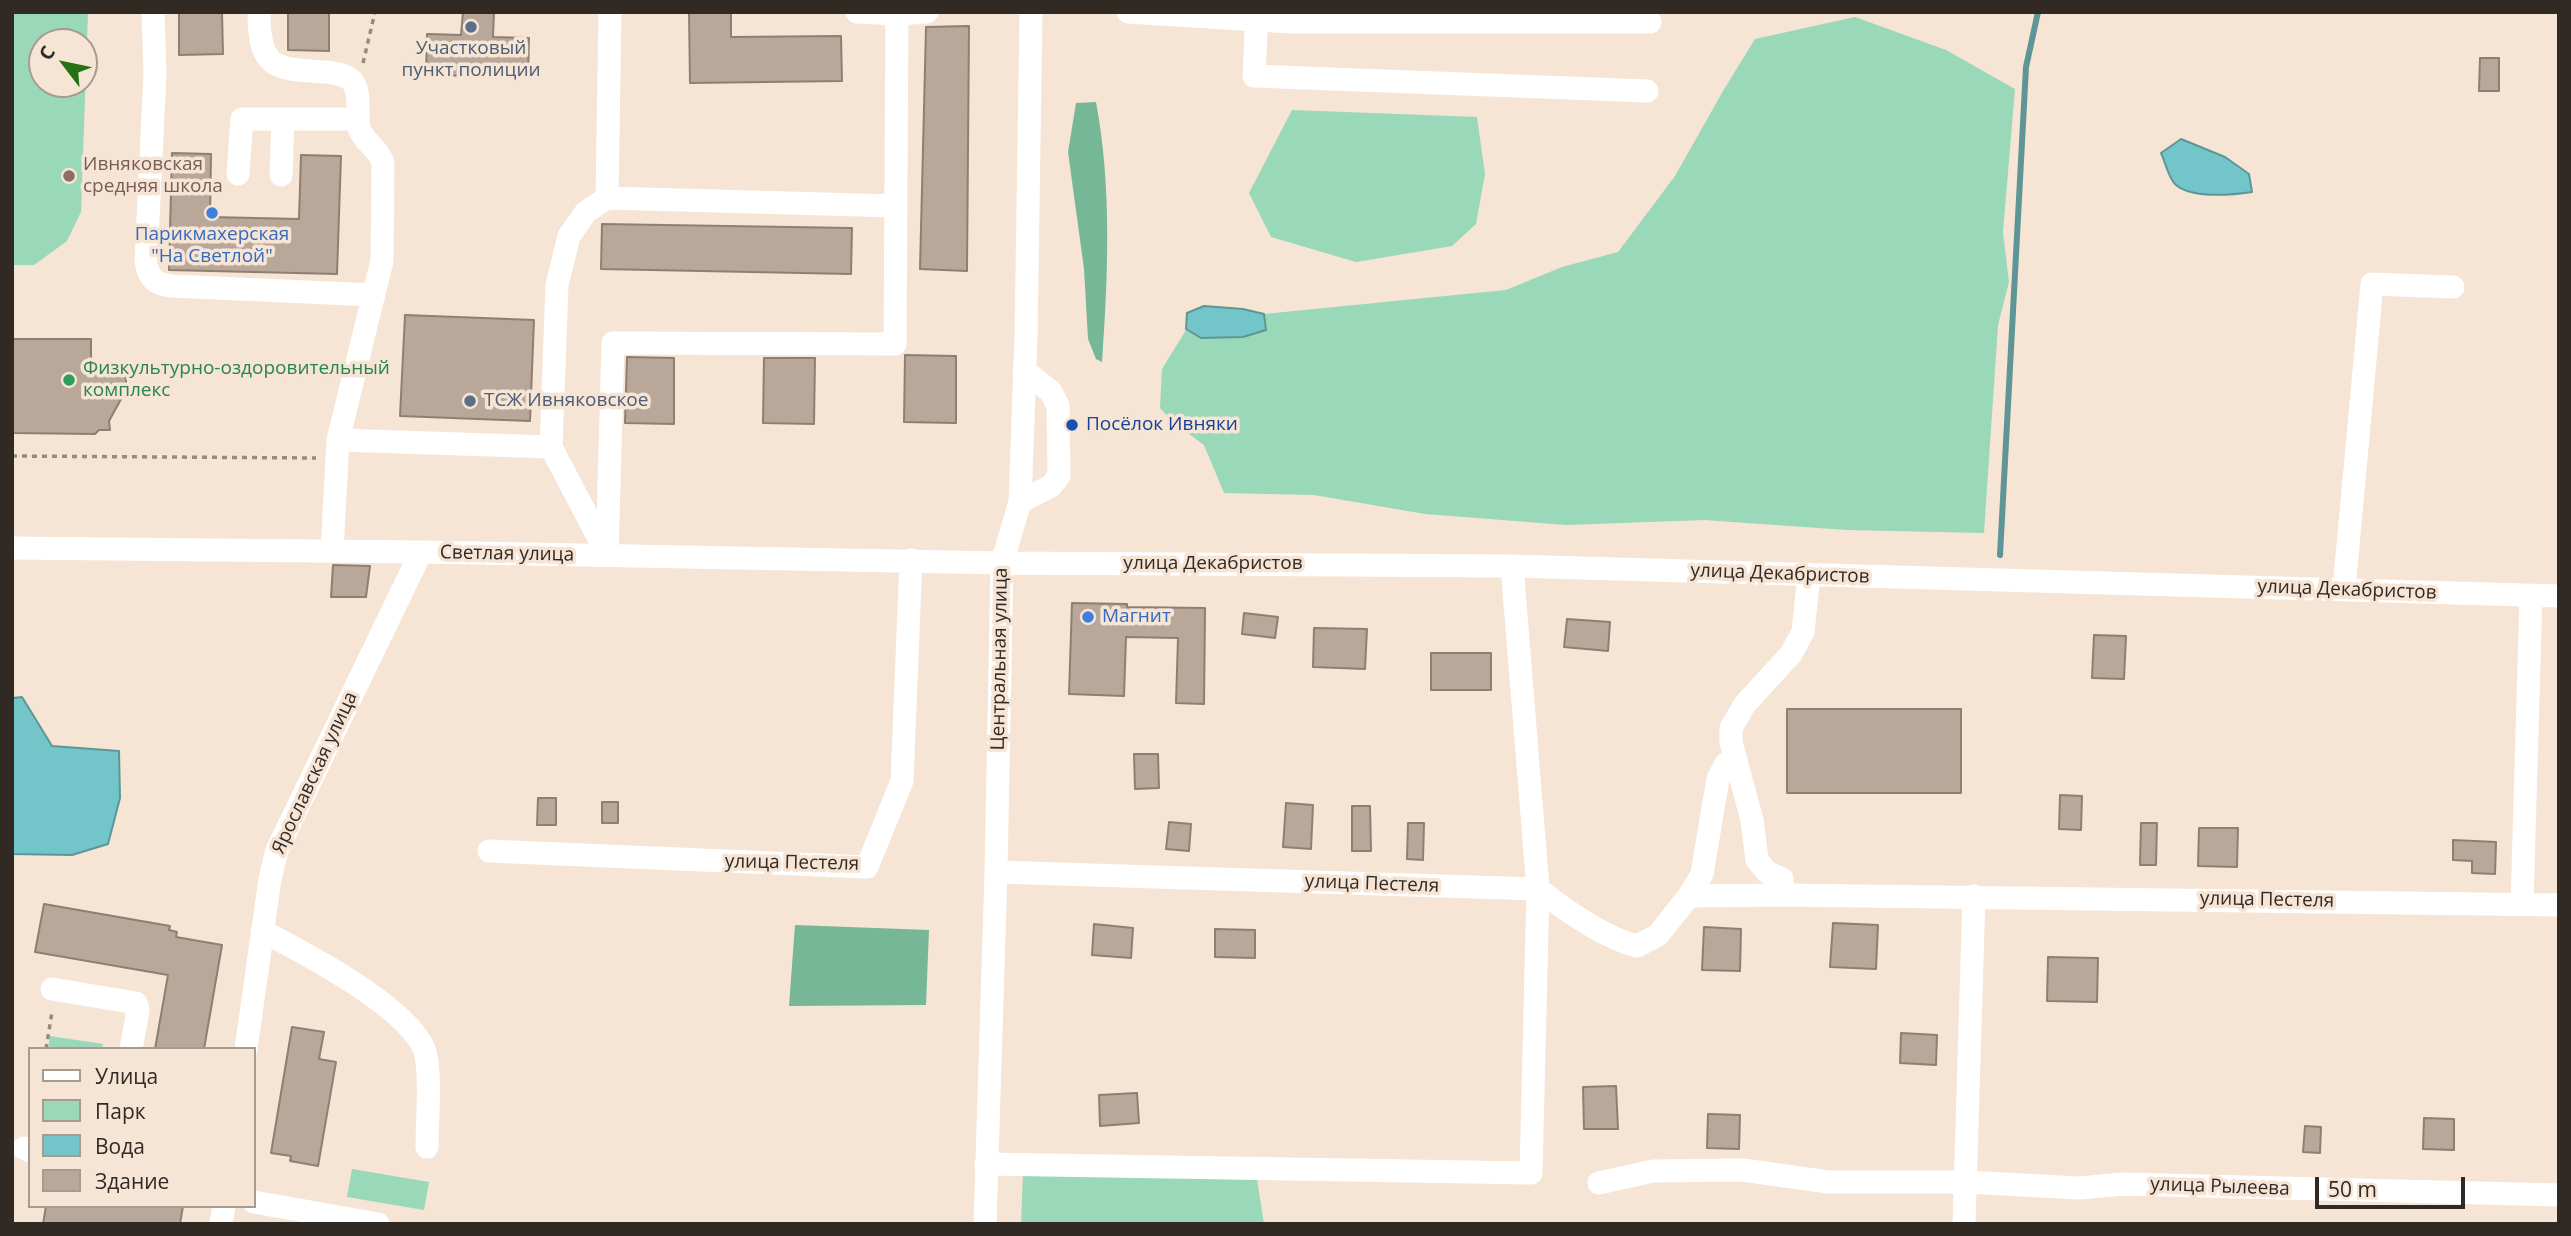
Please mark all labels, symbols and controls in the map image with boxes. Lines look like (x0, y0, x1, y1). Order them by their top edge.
marker: Участковый пункт полиции (463, 19, 479, 35)
north arrow (28, 28, 98, 98)
place label: Участковый пункт полиции (401, 38, 541, 82)
text: С (33, 41, 61, 65)
place label: Ивняковская средняя школа (83, 154, 223, 198)
marker: Ивняковская средняя школа (61, 168, 77, 184)
marker: Парикмахерская "На Светлой" (204, 205, 220, 221)
place label: Парикмахерская "На Светлой" (135, 224, 289, 268)
place label: Физкультурно-оздоровительный комплекс (83, 358, 390, 402)
marker: Физкультурно-оздоровительный комплекс (61, 372, 77, 388)
place label: ТСЖ Ивняковское (484, 390, 648, 412)
marker: ТСЖ Ивняковское (462, 393, 478, 409)
place label: Посёлок Ивняки (1086, 414, 1238, 436)
marker: Посёлок Ивняки (1064, 417, 1080, 433)
street label: Светлая улица (440, 541, 574, 567)
street label: улица Декабристов (1123, 553, 1303, 575)
street label: улица Декабристов (1690, 559, 1870, 589)
street label: Центральная улица (987, 567, 1013, 751)
street label: улица Декабристов (2257, 575, 2437, 605)
place label: Магнит (1102, 606, 1171, 628)
marker: Магнит (1080, 609, 1096, 625)
street label: Ярославская улица (267, 688, 363, 858)
street label: улица Пестеля (725, 850, 859, 876)
street label: улица Пестеля (1304, 870, 1440, 898)
street label: улица Пестеля (2200, 887, 2334, 913)
legend (28, 1047, 256, 1208)
text: Улица (95, 1062, 158, 1090)
text: Парк (95, 1097, 146, 1125)
text: Вода (95, 1132, 145, 1160)
scale bar (2319, 1162, 2470, 1206)
text: Здание (95, 1167, 169, 1195)
street label: улица Рылеева (2150, 1173, 2290, 1201)
text: 50 m (2328, 1175, 2377, 1203)

